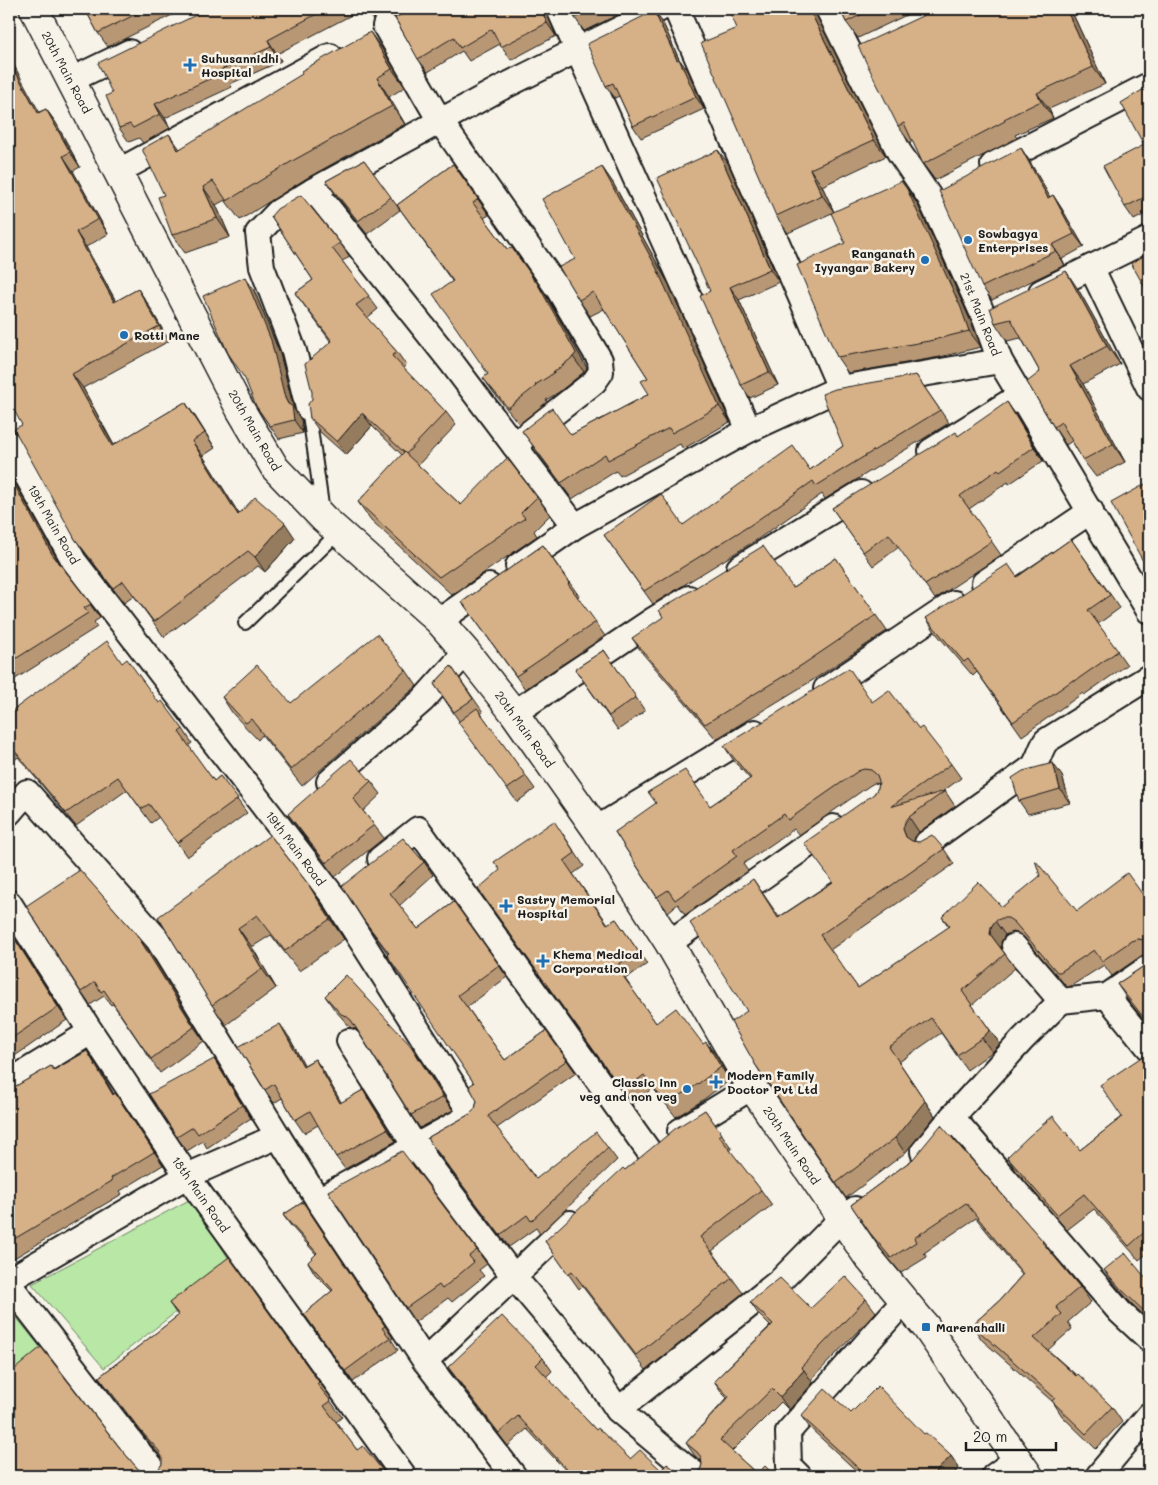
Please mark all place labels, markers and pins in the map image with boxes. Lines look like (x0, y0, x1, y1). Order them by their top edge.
place label: Suhusannidhi Hospital (201, 50, 279, 80)
marker: Suhusannidhi Hospital (183, 58, 197, 72)
place label: Sowbagya Enterprises (978, 225, 1048, 255)
marker: Sowbagya Enterprises (962, 234, 974, 246)
place label: Ranganath Iyyangar Bakery (815, 245, 915, 275)
marker: Ranganath Iyyangar Bakery (919, 254, 931, 266)
place label: Rotti Mane (134, 327, 200, 343)
marker: Rotti Mane (118, 329, 130, 341)
place label: Sastry Memorial Hospital (517, 891, 615, 921)
marker: Sastry Memorial Hospital (499, 899, 513, 913)
place label: Khema Medical Corporation (553, 946, 643, 976)
marker: Khema Medical Corporation (537, 955, 549, 967)
place label: Modern Family Doctor Pvt Ltd (727, 1067, 818, 1097)
place label: Classic inn veg and non veg (580, 1074, 677, 1104)
marker: Modern Family Doctor Pvt Ltd (709, 1075, 723, 1089)
marker: Classic inn veg and non veg (681, 1083, 693, 1095)
place label: Marenahalli (936, 1319, 1006, 1335)
marker: Marenahalli (920, 1321, 932, 1333)

